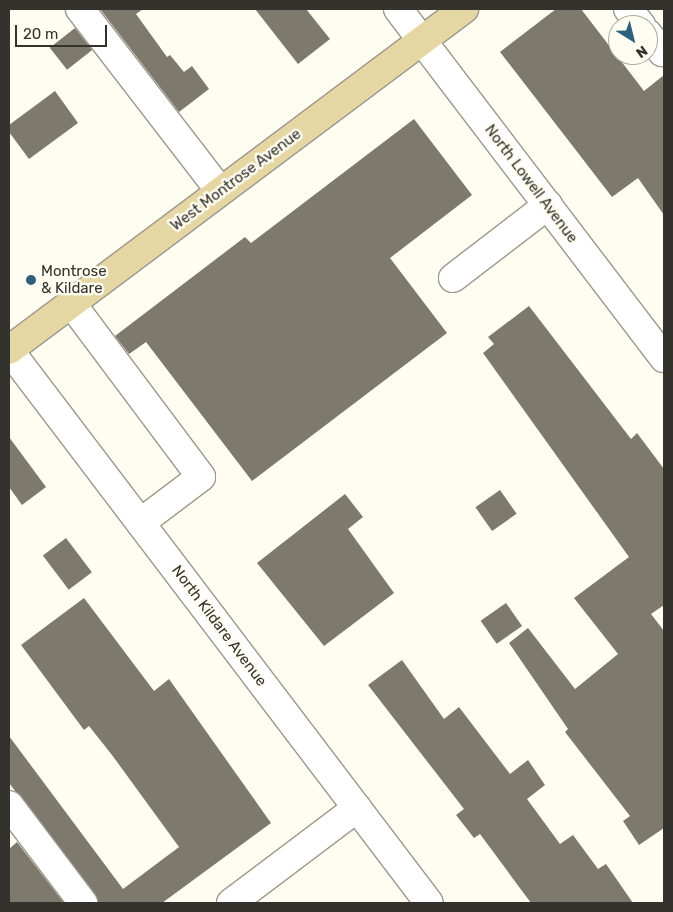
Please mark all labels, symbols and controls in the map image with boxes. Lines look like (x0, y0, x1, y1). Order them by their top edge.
scale bar (18, 15, 110, 47)
north arrow (608, 15, 658, 65)
text: 20 m (23, 25, 58, 43)
text: N (632, 42, 651, 62)
street label: North Lowell Avenue (481, 121, 581, 247)
street label: West Montrose Avenue (167, 125, 305, 235)
place label: Montrose & Kildare (41, 262, 107, 297)
marker: Montrose & Kildare (25, 274, 37, 286)
street label: North Kildare Avenue (168, 562, 270, 690)

